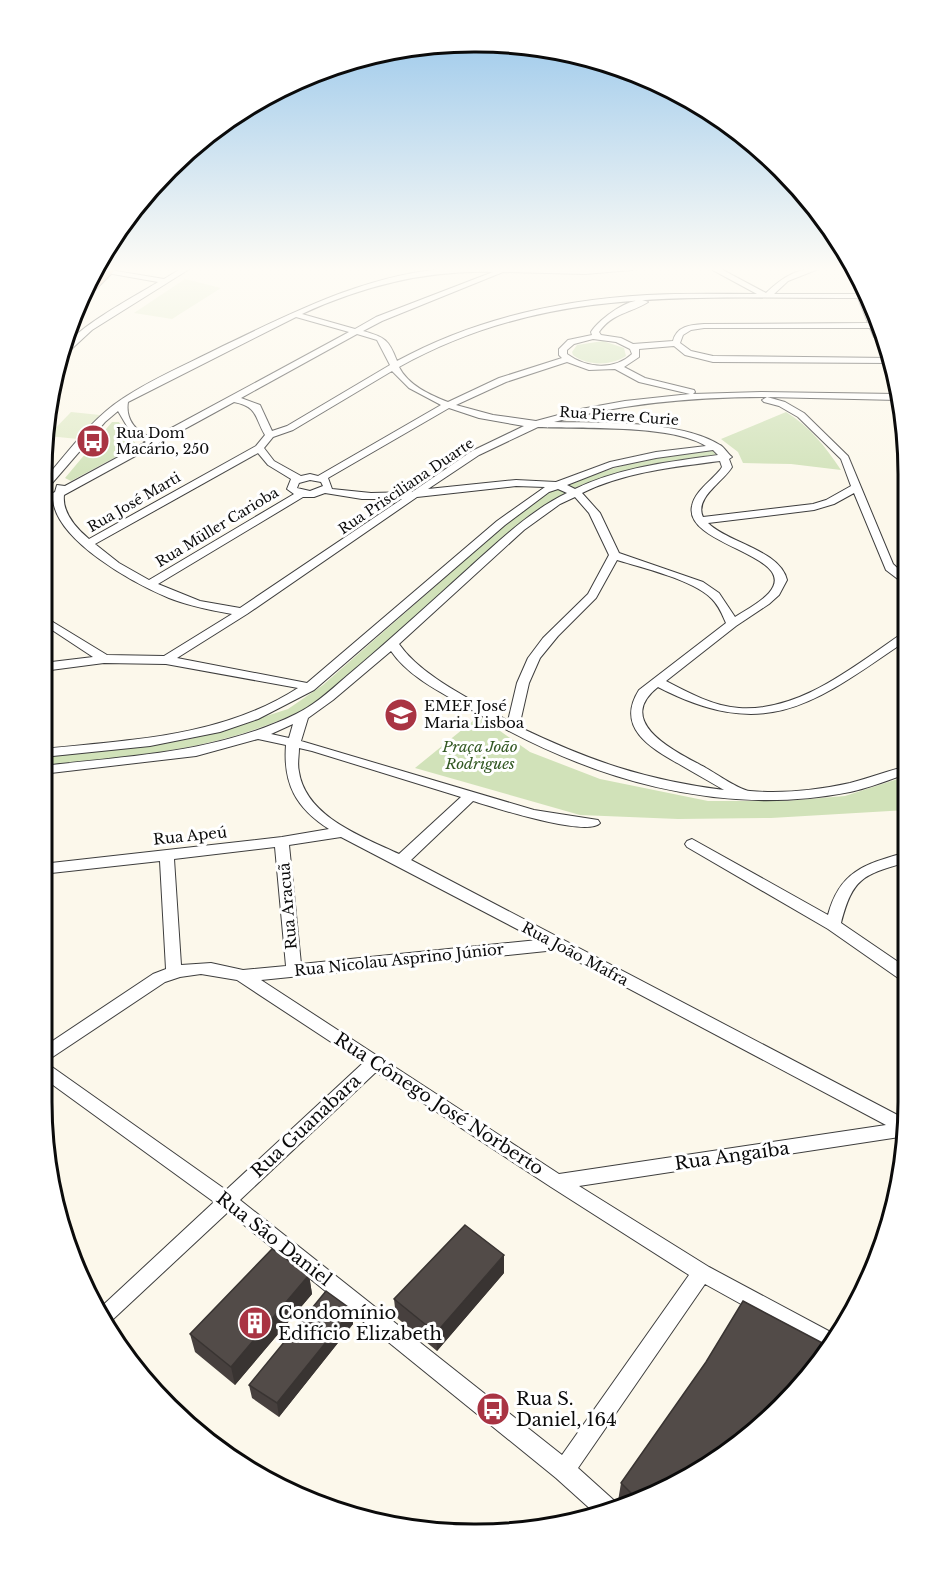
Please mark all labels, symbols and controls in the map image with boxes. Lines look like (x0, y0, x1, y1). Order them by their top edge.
street label: Rua Pierre Curie (559, 403, 679, 429)
bus stop icon: Rua Dom Macário, 250 (75, 423, 111, 459)
place label: Rua Dom Macário, 250 (116, 424, 209, 458)
street label: Rua Prisciliana Duarte (335, 434, 477, 538)
street label: Rua José Marti (84, 468, 184, 536)
street label: Rua Müller Carioba (152, 483, 282, 571)
place label: EMEF José Maria Lisboa (424, 696, 525, 732)
school or university icon: EMEF José Maria Lisboa (383, 697, 419, 733)
park label: Praça João Rodrigues (441, 737, 518, 773)
street label: Rua Apeú (152, 822, 228, 849)
street label: Rua Aracuã (274, 861, 301, 950)
street label: Rua João Mafra (519, 917, 633, 990)
street label: Rua Nicolau Asprino Júnior (293, 939, 506, 980)
street label: Rua Cônego José Norberto (330, 1028, 548, 1180)
street label: Rua Guanabara (247, 1070, 365, 1182)
street label: Rua Angaíba (673, 1137, 791, 1175)
street label: Rua São Daniel (212, 1187, 336, 1291)
place label: Condomínio Edifício Elizabeth (278, 1302, 442, 1345)
building icon: Condomínio Edifício Elizabeth (237, 1305, 273, 1341)
place label: Rua S. Daniel, 164 (516, 1388, 617, 1431)
bus stop icon: Rua S. Daniel, 164 (475, 1391, 511, 1427)

